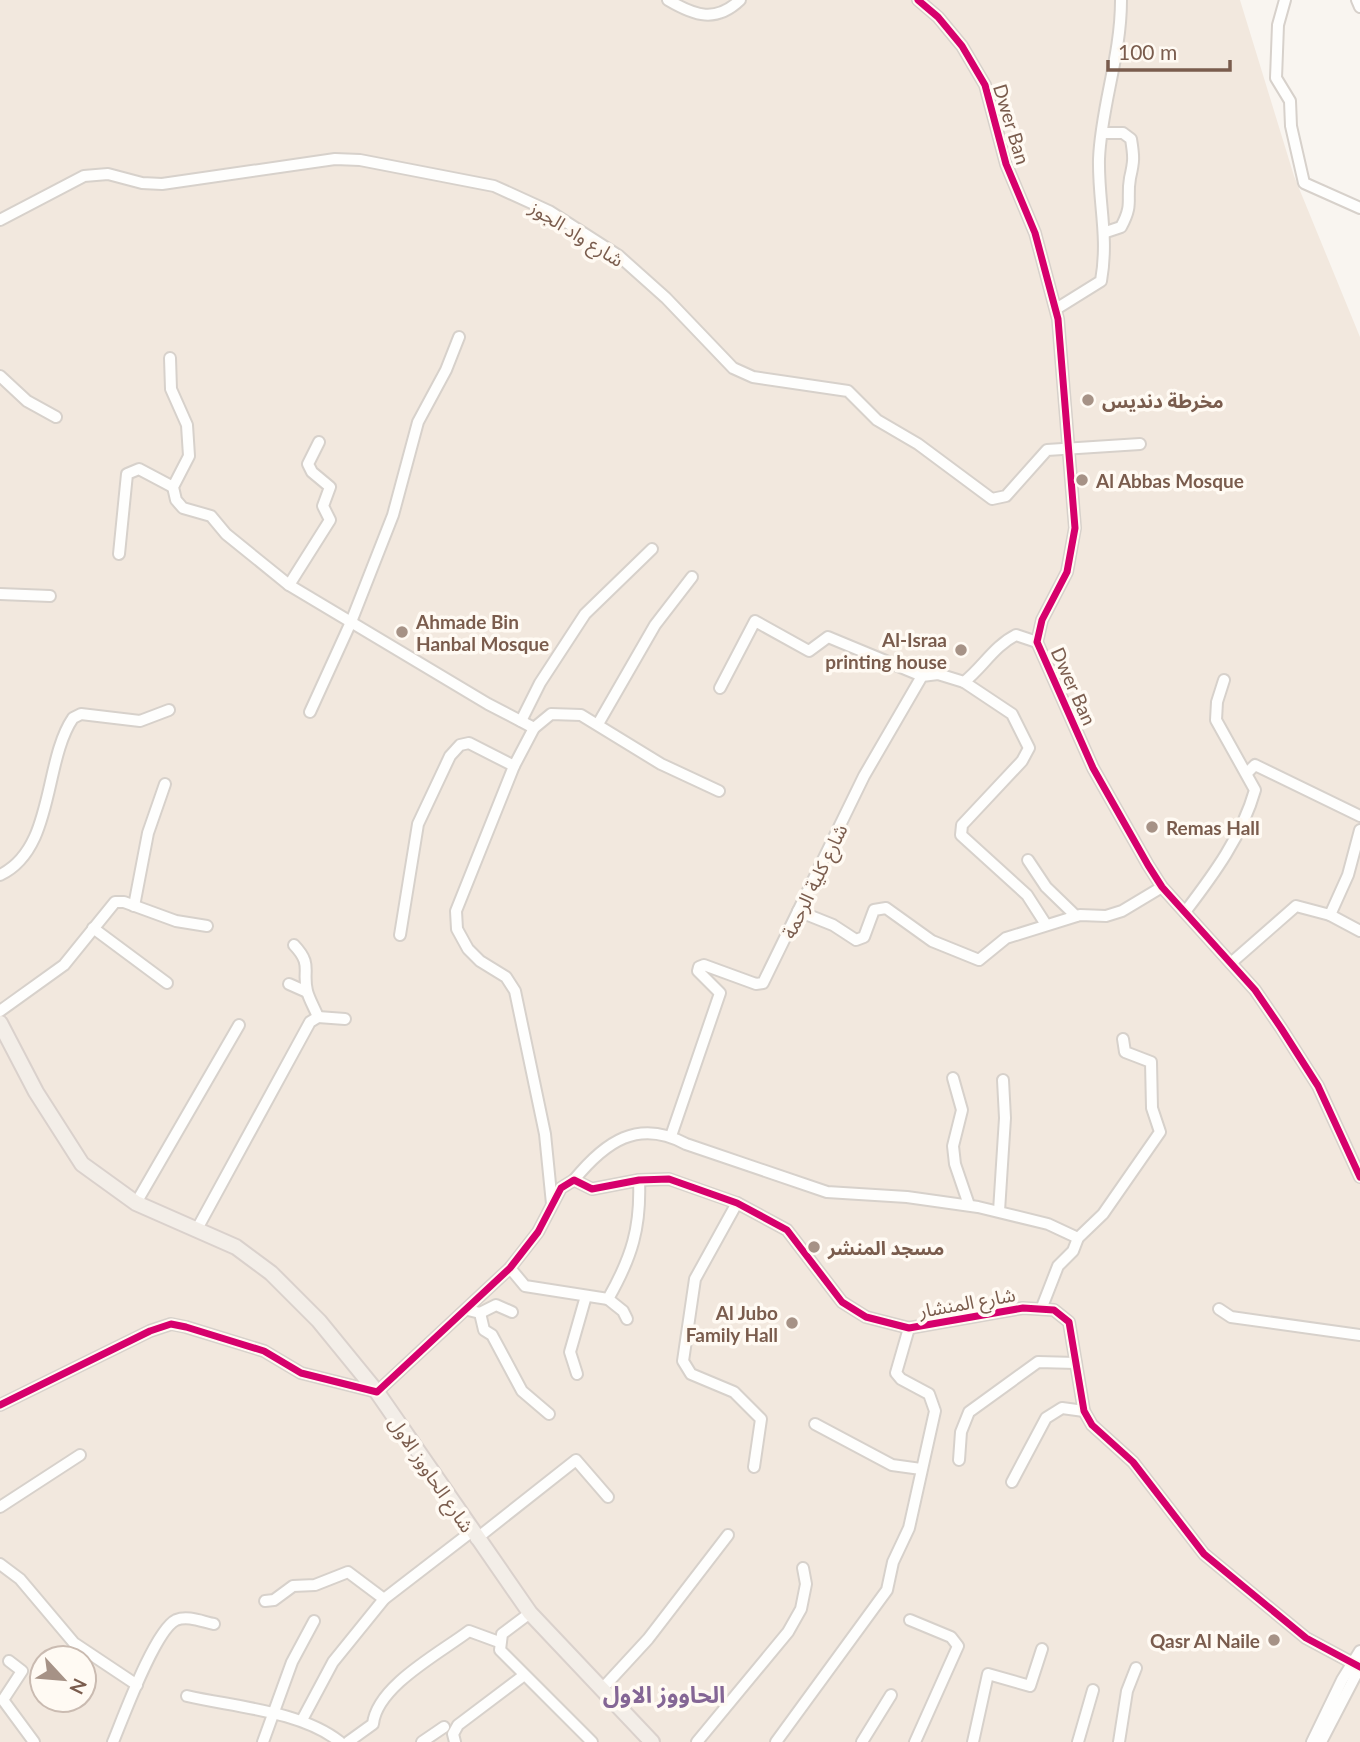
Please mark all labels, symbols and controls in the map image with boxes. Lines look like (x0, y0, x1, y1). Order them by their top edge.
scale bar (1108, 28, 1230, 72)
text: 100 m (1118, 39, 1177, 64)
street label: Dwer Ban (989, 81, 1035, 167)
street label: شارع واد الجوز (523, 195, 628, 273)
place label: مخرطة دنديس (1102, 389, 1224, 413)
marker: مخرطة دنديس (1080, 392, 1096, 408)
place label: Al Abbas Mosque (1095, 469, 1244, 492)
marker: Al Abbas Mosque (1074, 472, 1090, 488)
place label: Ahmade Bin Hanbal Mosque (415, 610, 549, 655)
marker: Ahmade Bin Hanbal Mosque (394, 624, 410, 640)
place label: Al-Israa printing house (825, 628, 947, 673)
marker: Al-Israa printing house (953, 642, 969, 658)
street label: Dwer Ban (1047, 643, 1101, 729)
place label: Remas Hall (1166, 816, 1260, 839)
marker: Remas Hall (1144, 819, 1160, 835)
street label: شارع كلية الرحمة (776, 820, 854, 943)
place label: مسجد المنشر (827, 1236, 944, 1260)
marker: مسجد المنشر (806, 1239, 822, 1255)
street label: شارع المنشار (916, 1282, 1018, 1325)
place label: Al Jubo Family Hall (686, 1301, 778, 1346)
marker: Al Jubo Family Hall (784, 1315, 800, 1331)
street label: شارع الحاووز الاول (382, 1412, 479, 1538)
place label: Qasr Al Naile (1150, 1629, 1260, 1652)
marker: Qasr Al Naile (1266, 1632, 1282, 1648)
north arrow (28, 1644, 98, 1714)
text: N (65, 1675, 92, 1698)
district label: الحاووز الاول (603, 1680, 725, 1709)

